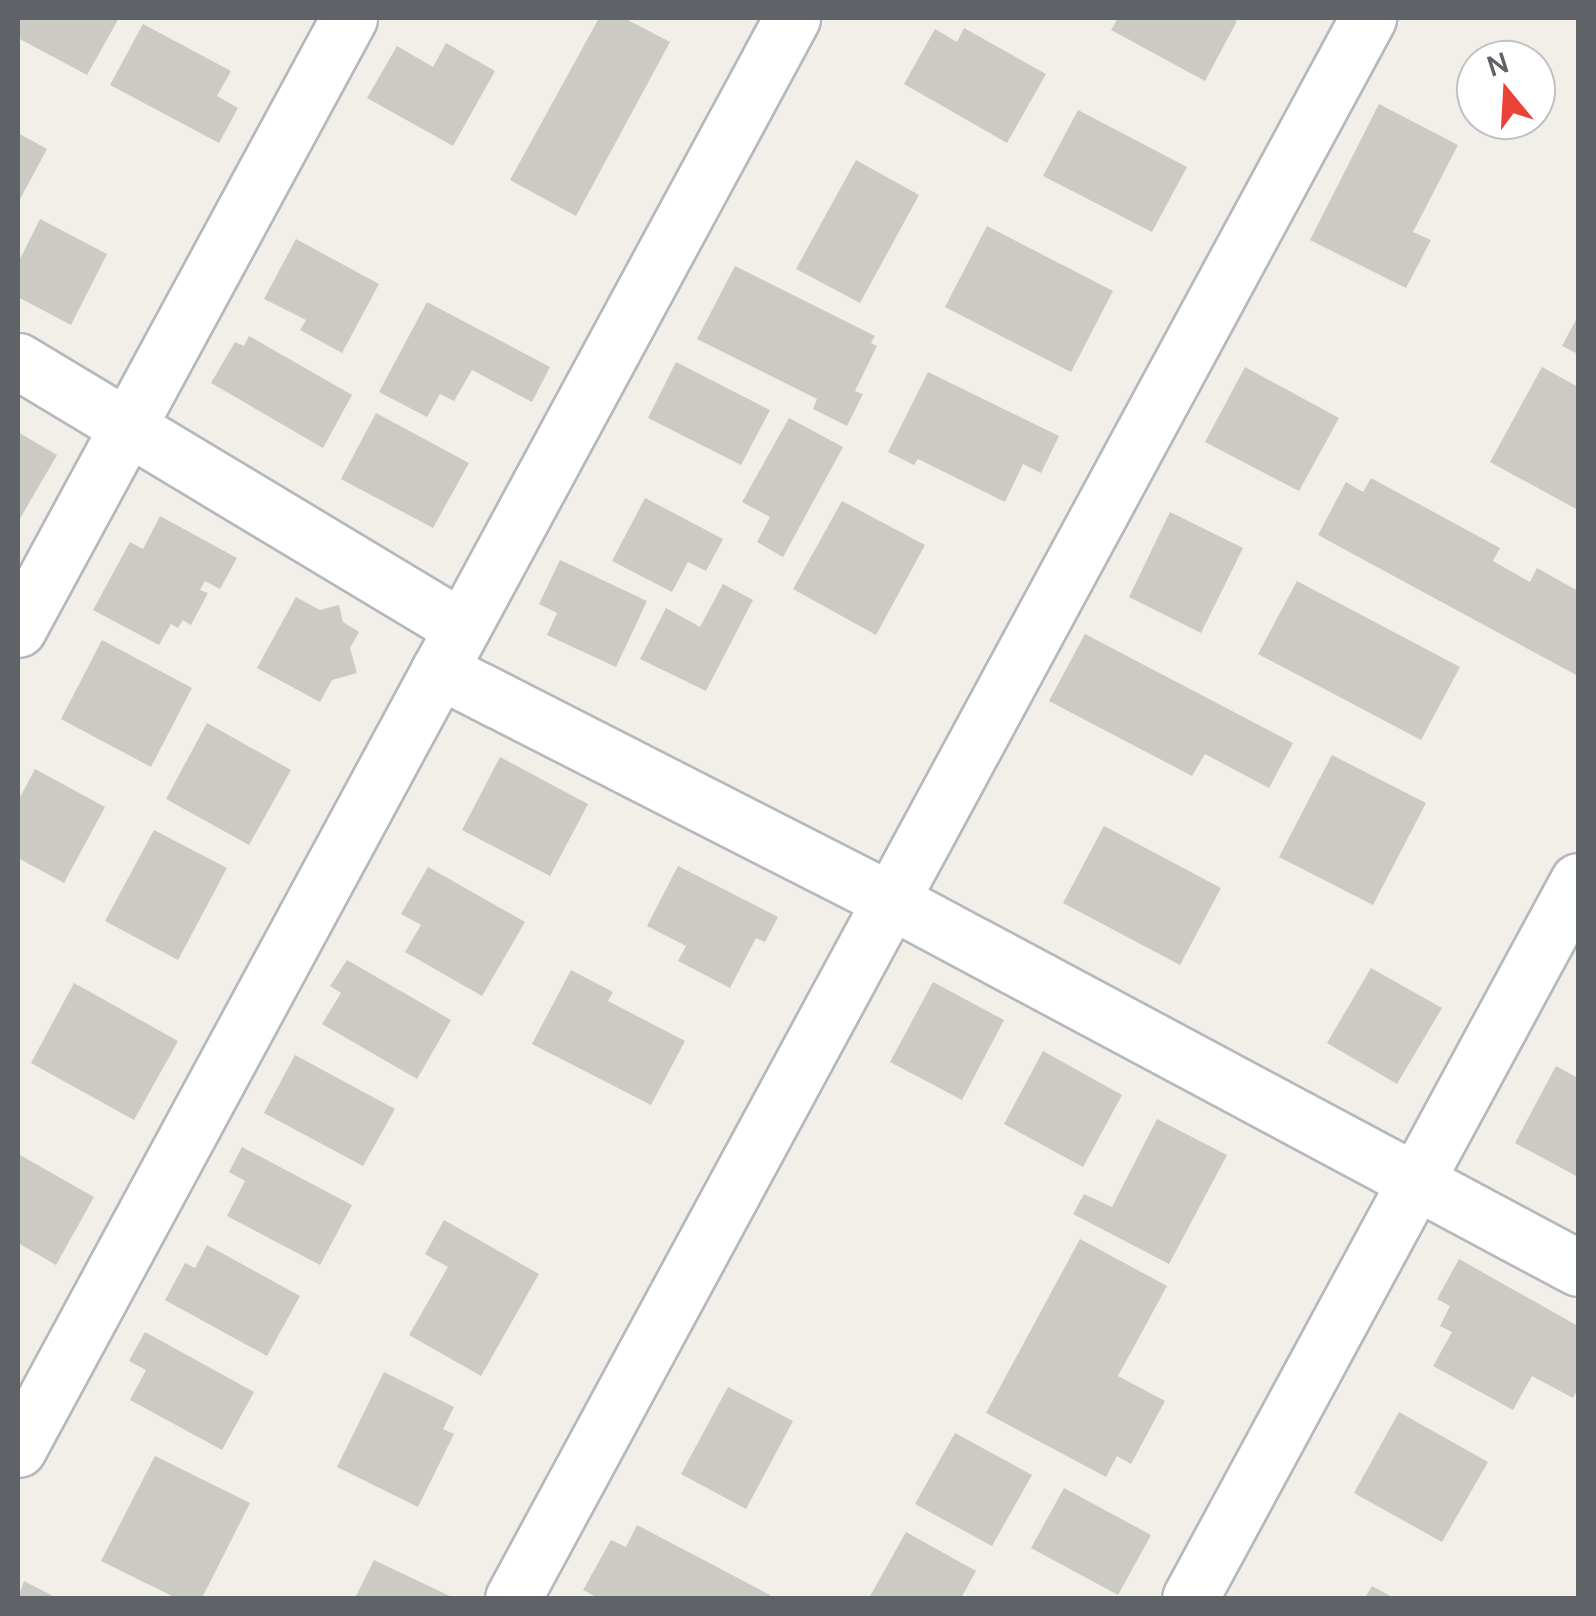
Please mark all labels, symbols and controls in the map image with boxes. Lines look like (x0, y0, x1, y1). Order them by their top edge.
north arrow (1456, 40, 1556, 140)
text: N (1482, 42, 1513, 85)

